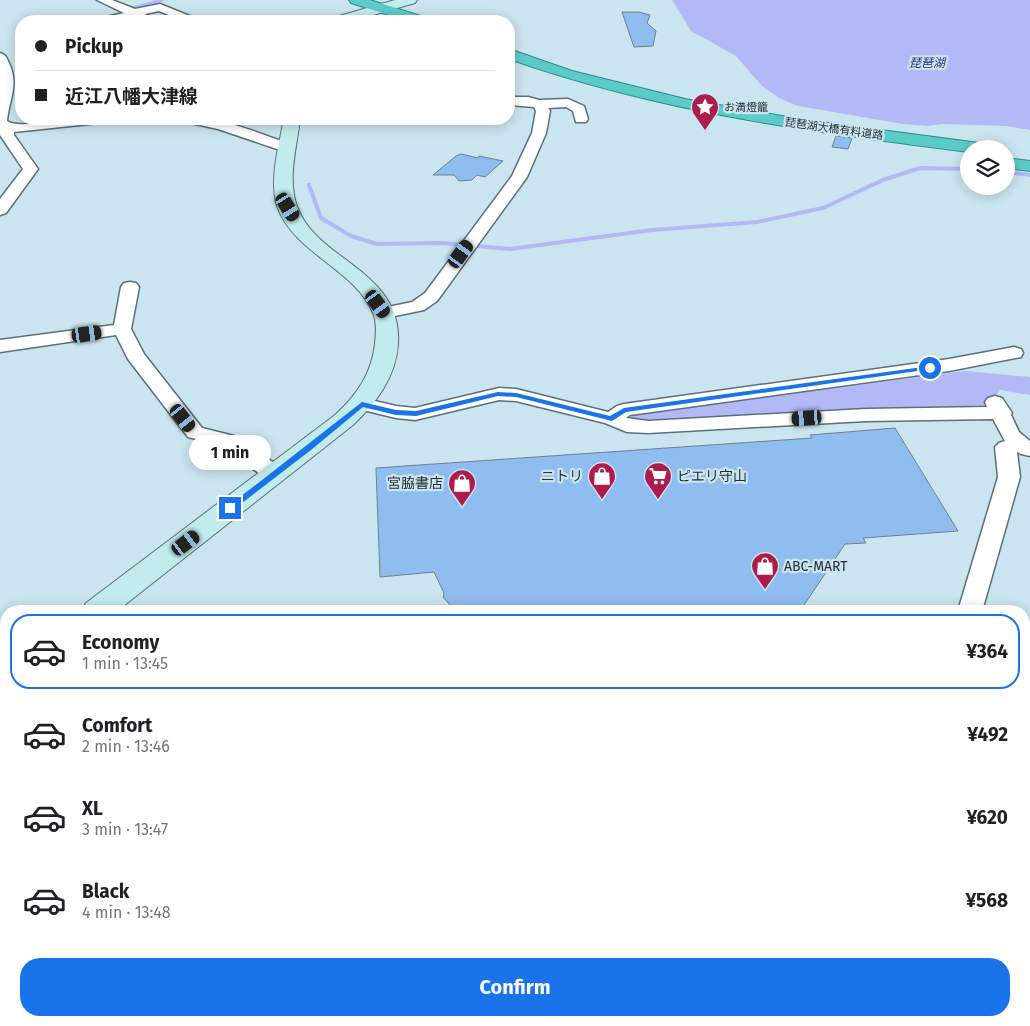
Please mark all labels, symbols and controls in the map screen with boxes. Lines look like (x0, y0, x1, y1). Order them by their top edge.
text: Pickup (65, 35, 123, 58)
water label: 琵琶湖 (909, 56, 947, 70)
text: 近江八幡大津線 (65, 85, 198, 108)
place icon: お満燈籠 (690, 92, 720, 131)
place label: お満燈籠 (724, 101, 768, 114)
street label: 琵琶湖大橋有料道路 (784, 116, 884, 142)
map controls (960, 140, 1015, 195)
button: layers (960, 140, 1015, 195)
car (273, 190, 302, 224)
car (446, 237, 475, 271)
car (363, 287, 392, 321)
car (71, 324, 102, 344)
route start (919, 357, 941, 379)
car (167, 402, 198, 434)
car (791, 409, 822, 427)
callout: 1 min (189, 436, 271, 470)
text: 1 min (211, 443, 249, 462)
shop icon: ニトリ (587, 461, 617, 500)
supermarket icon: ピエリ守山 (643, 461, 673, 500)
shop icon: 宮脇書店 (447, 468, 477, 507)
place label: ニトリ (541, 468, 583, 485)
place label: ピエリ守山 (677, 468, 747, 485)
place label: 宮脇書店 (387, 475, 443, 492)
route end (219, 497, 241, 519)
car (169, 528, 202, 558)
shop icon: ABC-MART (750, 551, 780, 590)
place label: ABC-MART (784, 558, 848, 575)
icon: car (22, 629, 67, 674)
text: Economy (82, 631, 159, 654)
text: ¥364 (966, 640, 1008, 663)
text: 1 min · 13:45 (82, 654, 168, 673)
icon: car (22, 712, 67, 757)
text: Comfort (82, 714, 152, 737)
text: ¥492 (967, 723, 1008, 746)
text: 2 min · 13:46 (82, 737, 170, 756)
icon: car (22, 795, 67, 840)
text: XL (82, 797, 103, 820)
text: ¥620 (966, 806, 1008, 829)
text: 3 min · 13:47 (82, 820, 168, 839)
icon: car (22, 878, 67, 923)
text: Black (82, 880, 129, 903)
text: ¥568 (965, 889, 1008, 912)
text: 4 min · 13:48 (82, 903, 171, 922)
button: Confirm (20, 958, 1010, 1016)

